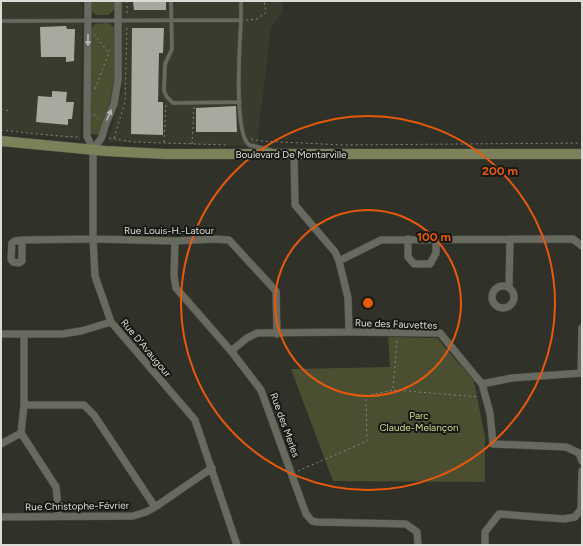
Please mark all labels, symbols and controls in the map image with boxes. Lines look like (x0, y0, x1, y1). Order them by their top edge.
one-way arrow (85, 34, 91, 47)
one-way arrow (106, 110, 112, 121)
street label: Boulevard De Montarville (235, 148, 347, 161)
text: 200 m (482, 164, 518, 178)
street label: Rue Louis-H.-Latour (124, 224, 215, 237)
text: 100 m (417, 230, 451, 244)
centre of rings (361, 296, 375, 310)
street label: Rue D'Avaugour (118, 316, 174, 380)
street label: Rue des Fauvettes (355, 316, 438, 332)
street label: Rue des Merles (267, 391, 303, 459)
park label: Parc Claude-Melançon (379, 409, 459, 434)
street label: Rue Christophe-Février (25, 499, 130, 513)

